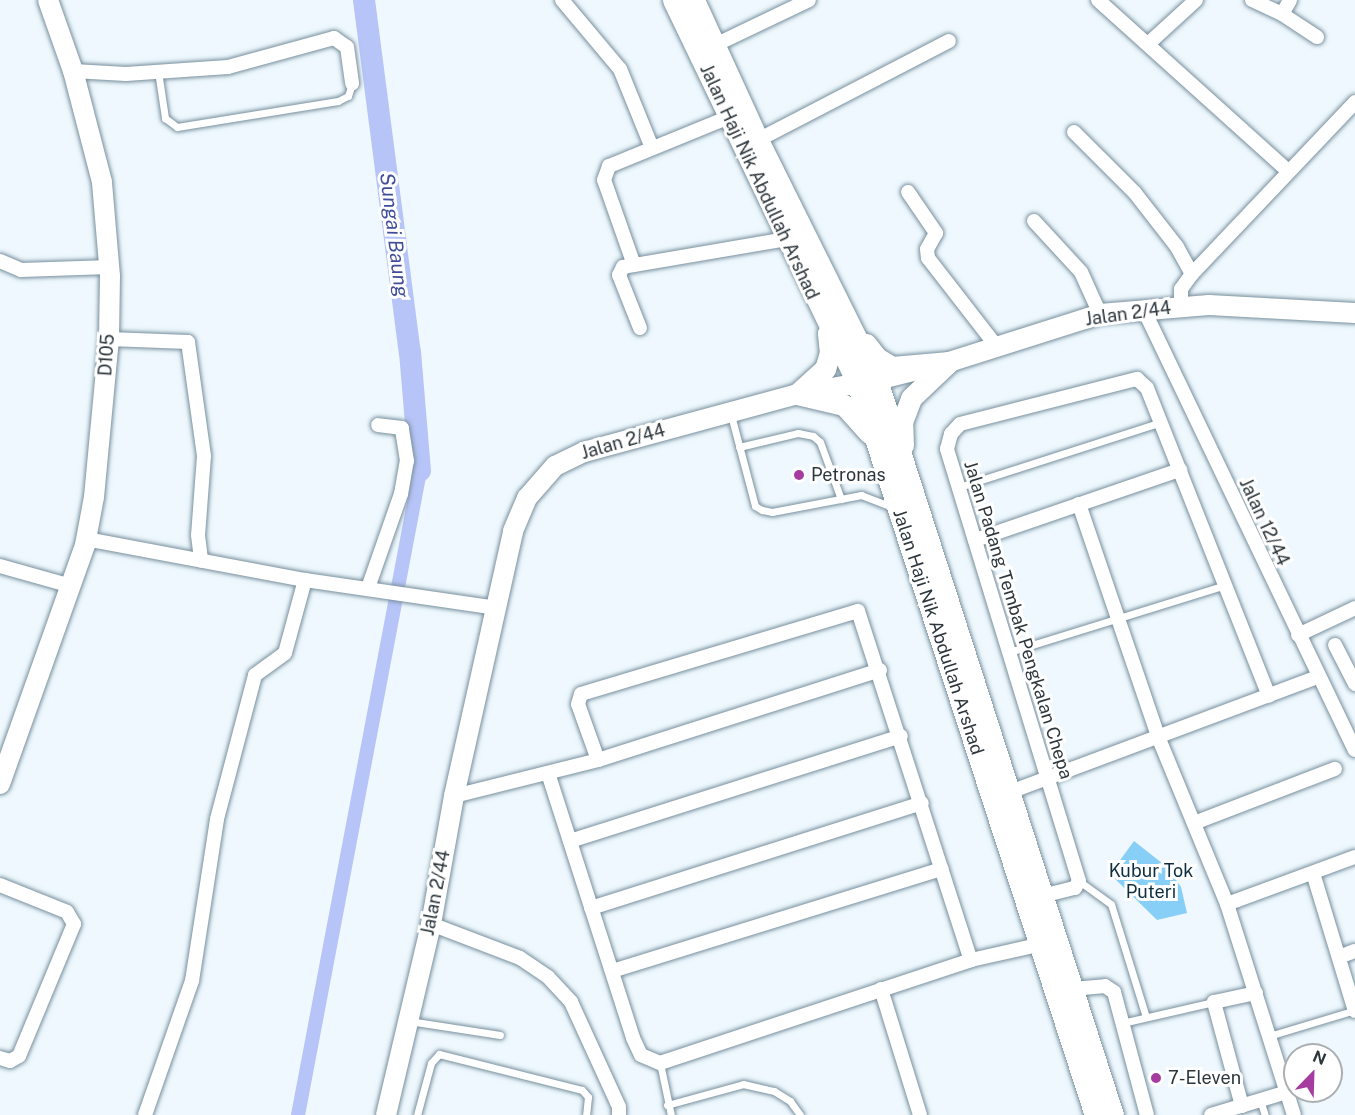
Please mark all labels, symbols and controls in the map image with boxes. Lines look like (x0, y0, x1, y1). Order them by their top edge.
street label: Jalan Haji Nik Abdullah Arshad (695, 61, 823, 303)
water label: Sungai Baung (374, 171, 414, 299)
street label: Jalan 2/44 (1084, 297, 1172, 331)
street label: D105 (95, 333, 119, 377)
street label: Jalan 2/44 (578, 420, 668, 464)
street label: Jalan Padang Tembak Pengkalan Chepa (959, 458, 1077, 782)
place label: Petronas (811, 464, 885, 486)
marker: Petronas (792, 468, 806, 482)
street label: Jalan 12/44 (1234, 475, 1294, 569)
street label: Jalan Haji Nik Abdullah Arshad (888, 506, 988, 758)
street label: Jalan 2/44 (417, 848, 455, 938)
park label: Kubur Tok Puteri (1109, 861, 1193, 904)
north arrow (1283, 1043, 1343, 1103)
text: N (1310, 1047, 1329, 1069)
place label: 7-Eleven (1168, 1067, 1241, 1089)
marker: 7-Eleven (1149, 1071, 1163, 1085)

